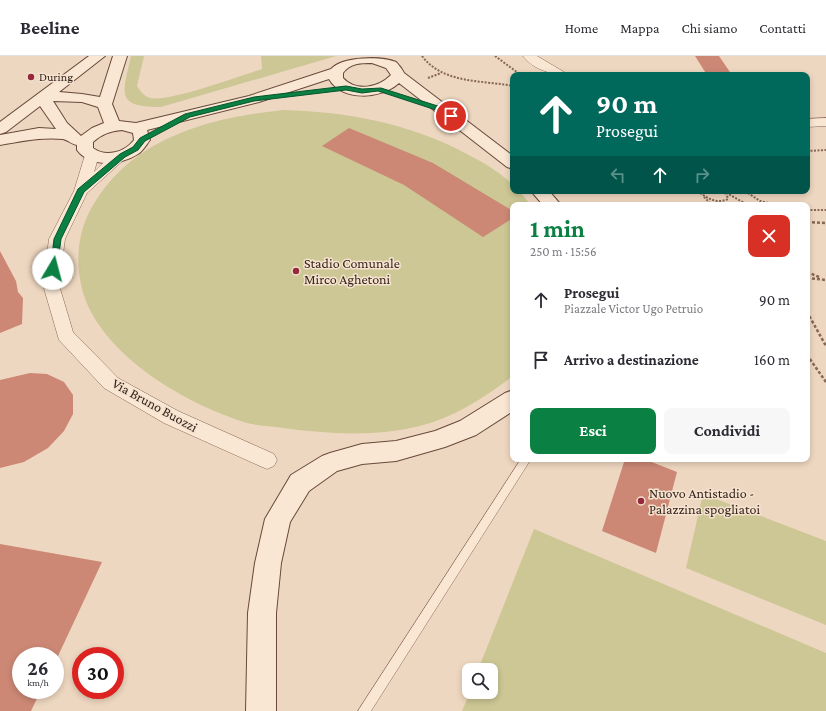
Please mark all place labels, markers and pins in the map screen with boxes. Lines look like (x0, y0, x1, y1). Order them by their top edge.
place label: During (39, 70, 73, 84)
marker: During (26, 72, 36, 82)
pin (434, 99, 468, 133)
place label: Stadio Comunale Mirco Aghetoni (304, 255, 400, 287)
marker: Stadio Comunale Mirco Aghetoni (291, 266, 301, 276)
place label: Nuovo Antistadio - Palazzina spogliatoi (649, 485, 760, 517)
marker: Nuovo Antistadio - Palazzina spogliatoi (636, 496, 646, 506)

